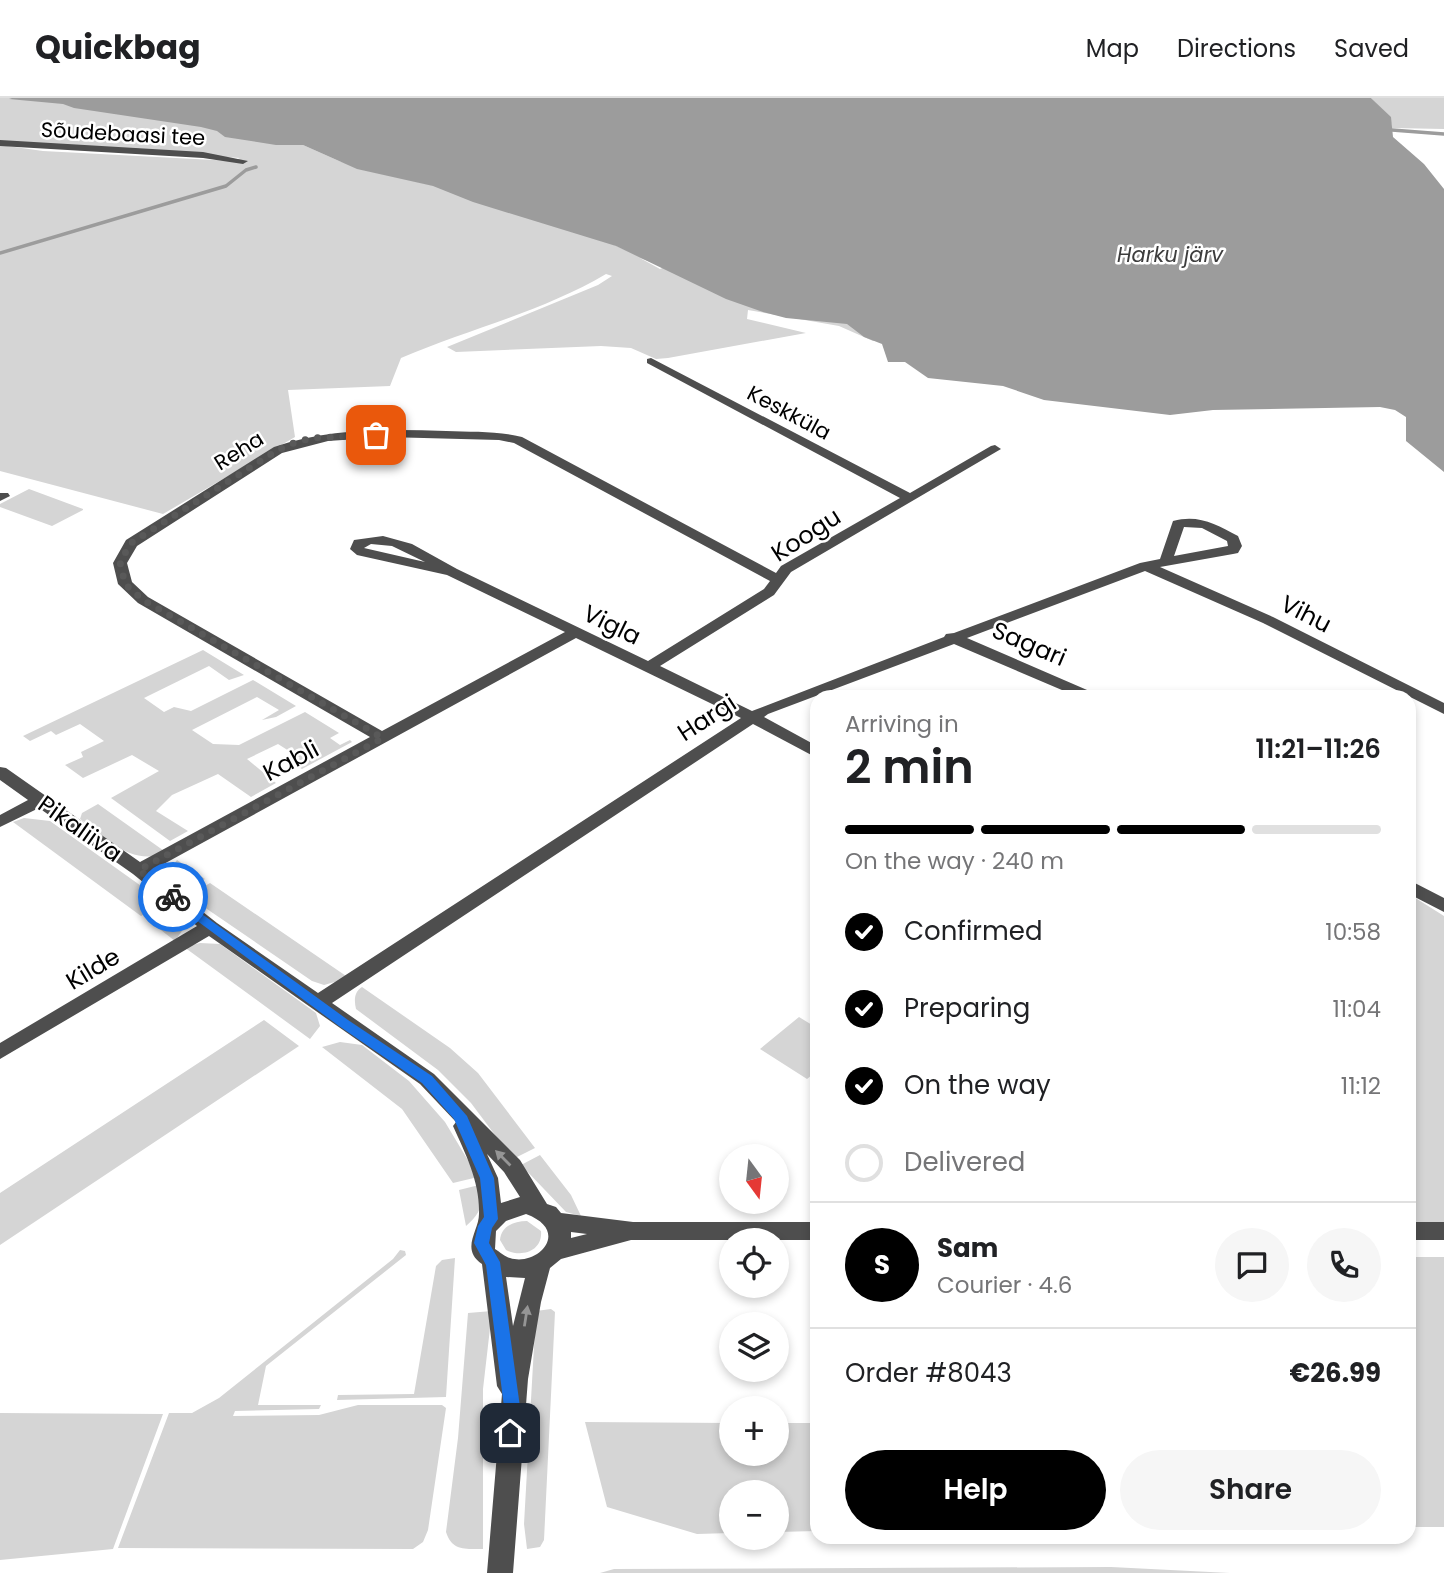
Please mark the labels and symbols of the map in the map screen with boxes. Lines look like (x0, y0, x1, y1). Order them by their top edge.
street label: Sõudebaasi tee (40, 115, 206, 152)
water label: Harku järv (1117, 240, 1224, 269)
street label: Keskküla (742, 378, 836, 447)
pin (346, 405, 406, 465)
street label: Reha (208, 424, 269, 477)
street label: Koogu (765, 500, 847, 569)
street label: Vihu (1275, 587, 1337, 640)
street label: Vigla (578, 596, 647, 653)
street label: Sagari (987, 613, 1071, 674)
street label: Hargi (671, 686, 743, 749)
street label: Kabli (257, 732, 324, 789)
street label: Pikaliiva (32, 788, 129, 870)
courier (138, 862, 208, 932)
street label: Kilde (60, 940, 126, 997)
north arrow (719, 1144, 789, 1214)
one-way arrow (495, 1150, 512, 1167)
one-way arrow (521, 1304, 532, 1326)
pin (480, 1403, 540, 1463)

